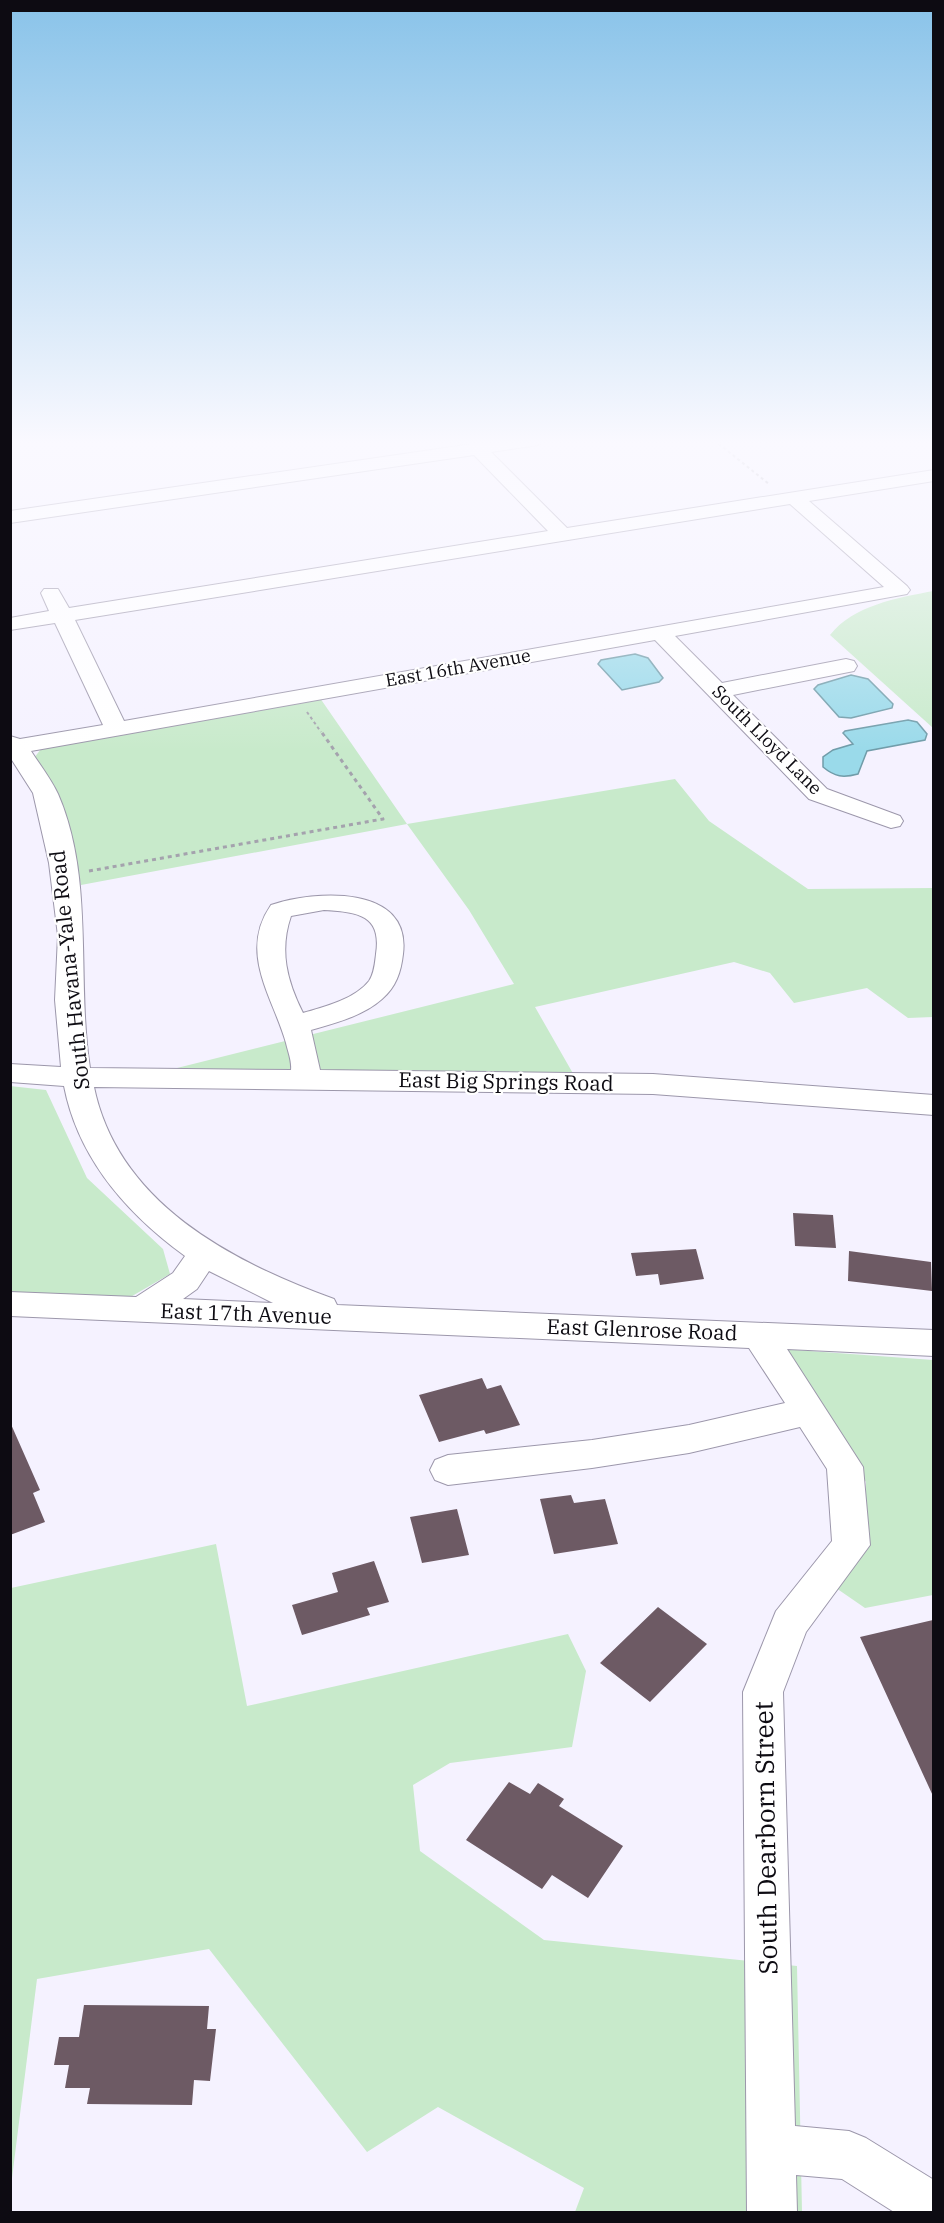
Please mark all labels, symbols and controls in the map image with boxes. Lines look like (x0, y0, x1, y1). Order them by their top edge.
street label: East 16th Avenue (383, 643, 532, 692)
street label: South Lloyd Lane (708, 680, 827, 799)
street label: South Havana-Yale Road (42, 849, 96, 1091)
street label: East Big Springs Road (398, 1065, 614, 1097)
street label: East 17th Avenue (160, 1296, 332, 1330)
street label: East Glenrose Road (546, 1312, 738, 1346)
street label: South Dearborn Street (746, 1701, 784, 1975)

